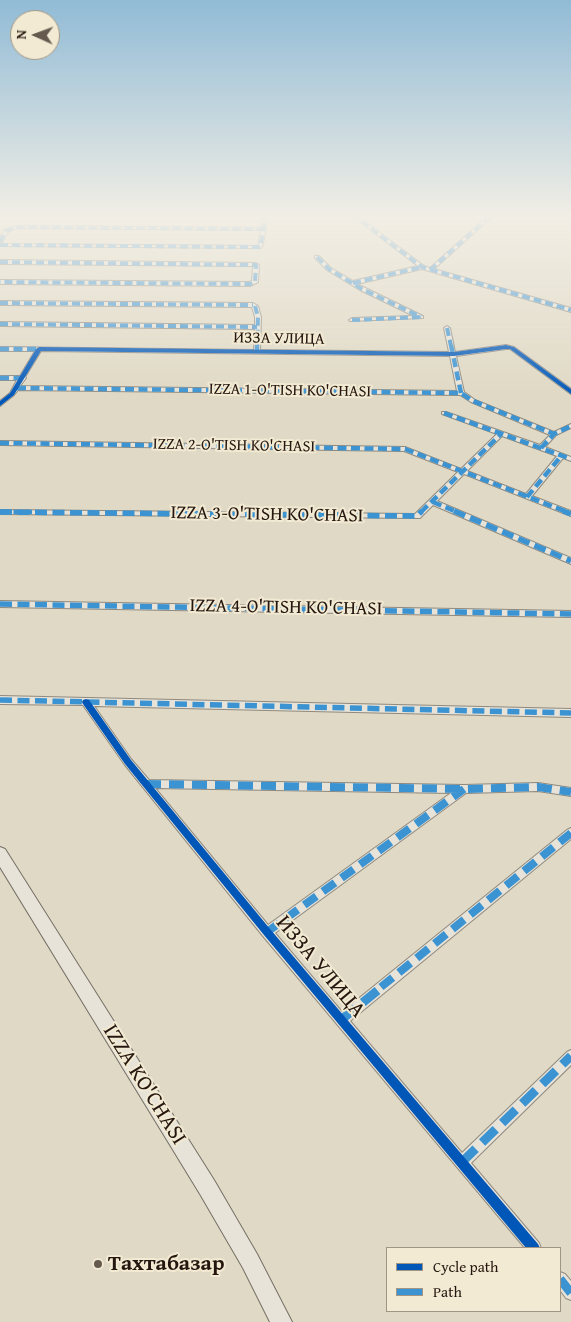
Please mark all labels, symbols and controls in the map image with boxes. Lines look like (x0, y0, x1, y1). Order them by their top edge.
north arrow (10, 10, 60, 60)
text: N (11, 29, 31, 40)
street label: ИЗЗА УЛИЦА (233, 329, 325, 349)
street label: IZZA 1-O'TISH KO'CHASI (209, 380, 371, 402)
street label: IZZA 2-O'TISH KO'CHASI (153, 435, 315, 457)
street label: IZZA 3-O'TISH KO'CHASI (170, 502, 364, 528)
street label: IZZA 4-O'TISH KO'CHASI (189, 595, 383, 621)
street label: ИЗЗА УЛИЦА (270, 910, 370, 1024)
street label: IZZA KO'CHASI (96, 1020, 192, 1150)
legend (386, 1247, 561, 1312)
place label: Тахтабазар (108, 1251, 224, 1277)
text: Cycle path (433, 1256, 499, 1277)
marker: Тахтабазар (92, 1258, 104, 1270)
text: Path (433, 1281, 462, 1302)

